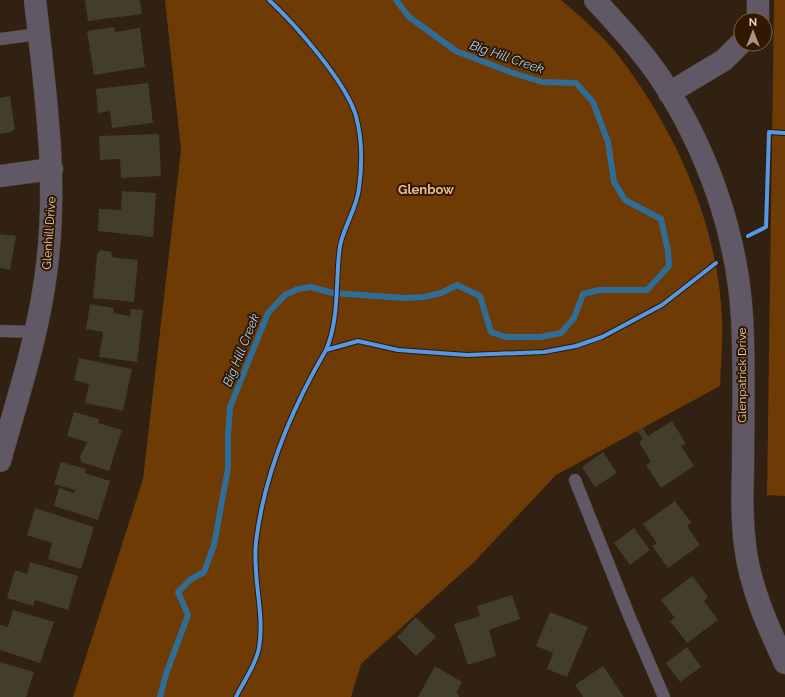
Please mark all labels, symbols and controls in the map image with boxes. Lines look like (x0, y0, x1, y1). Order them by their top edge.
north arrow (733, 12, 773, 52)
text: N (749, 16, 757, 29)
water label: Big Hill Creek (468, 37, 546, 77)
district label: Glenbow (398, 182, 454, 197)
street label: Glenhill Drive (39, 196, 59, 270)
water label: Big Hill Creek (220, 311, 262, 389)
street label: Glenpatrick Drive (735, 327, 749, 423)

